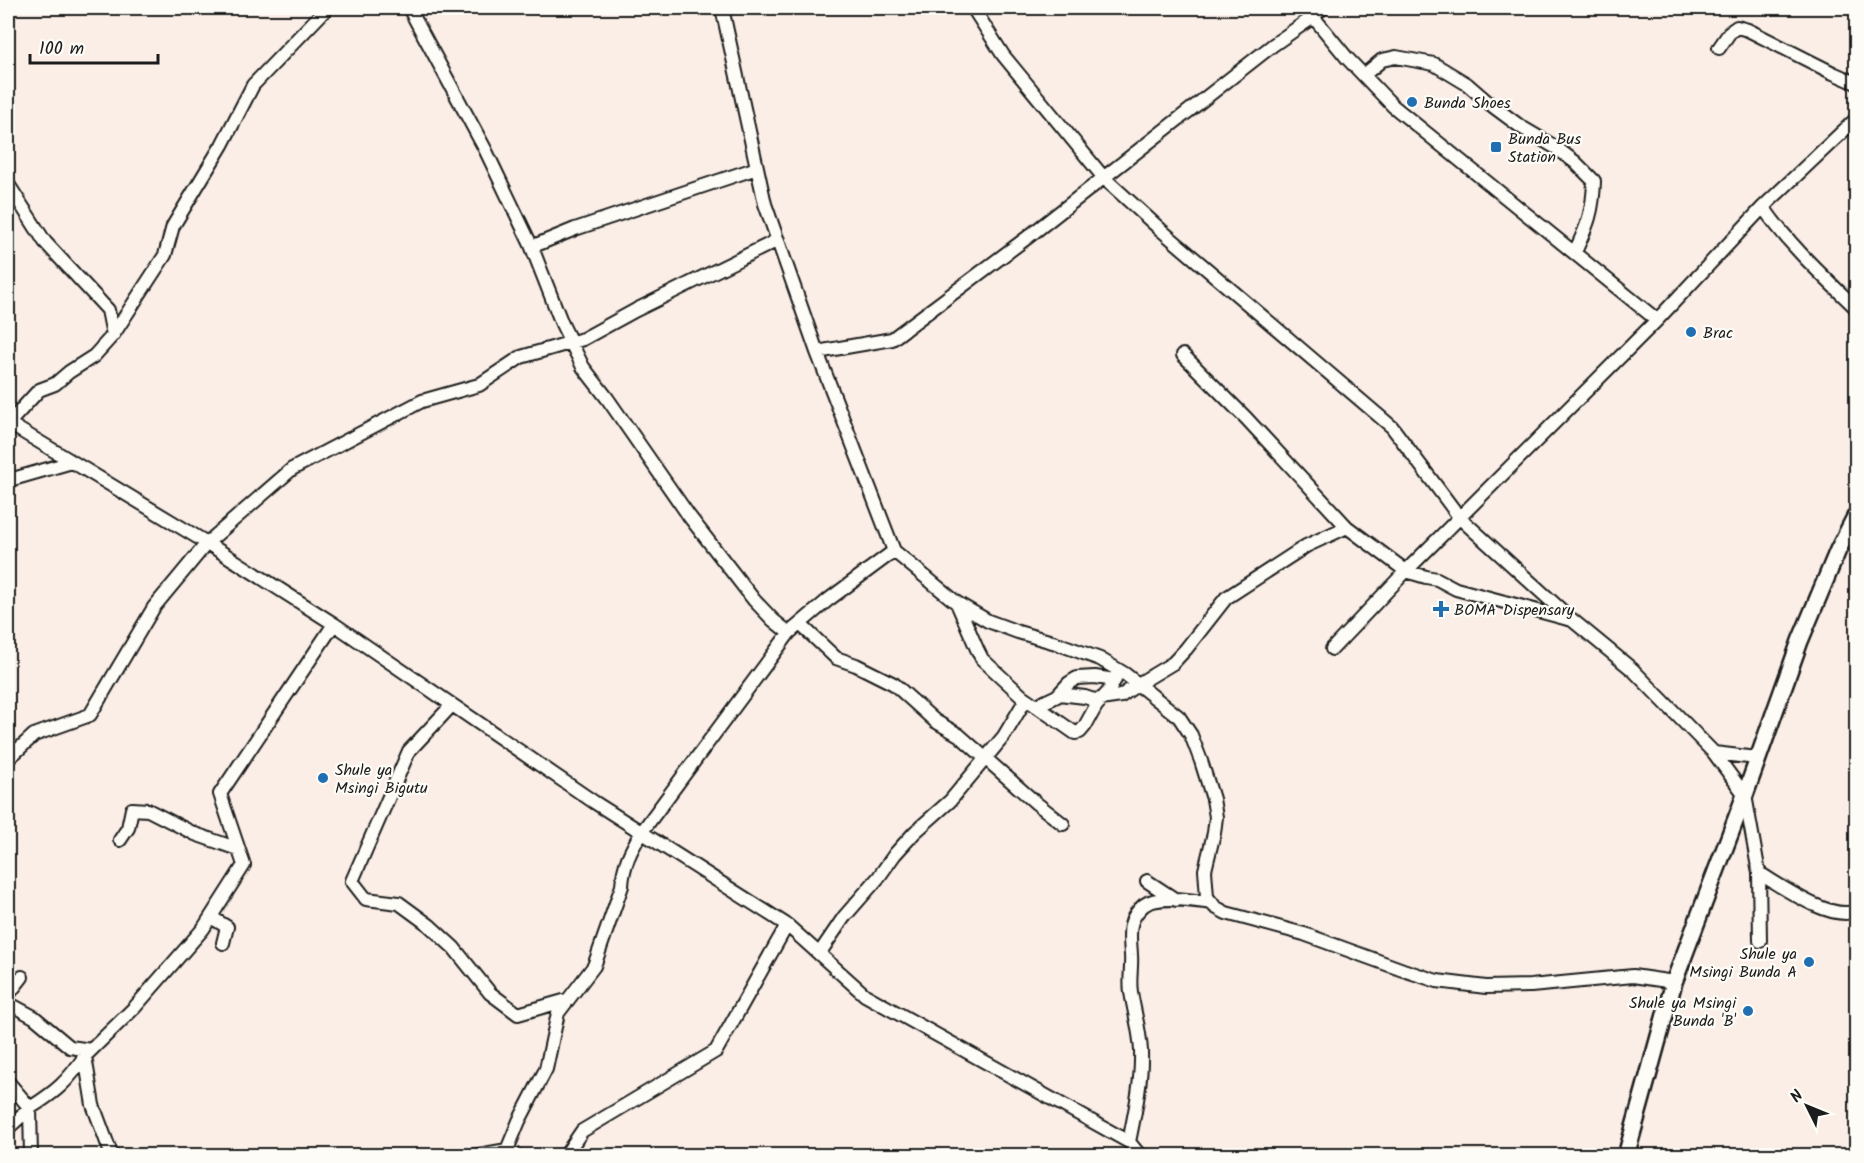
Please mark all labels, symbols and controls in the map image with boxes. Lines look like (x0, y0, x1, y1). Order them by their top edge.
scale bar (30, 27, 158, 65)
text: 100 m (39, 35, 84, 64)
place label: Bunda Shoes (1424, 91, 1511, 116)
marker: Bunda Shoes (1405, 95, 1419, 109)
place label: Bunda Bus Station (1508, 127, 1581, 170)
marker: Bunda Bus Station (1489, 140, 1503, 154)
place label: Brac (1703, 321, 1733, 346)
marker: Brac (1684, 325, 1698, 339)
place label: BOMA Dispensary (1454, 598, 1575, 623)
marker: BOMA Dispensary (1432, 600, 1450, 618)
place label: Shule ya Msingi Bigutu (335, 758, 428, 801)
marker: Shule ya Msingi Bigutu (316, 771, 330, 785)
place label: Shule ya Msingi Bunda A (1689, 942, 1797, 985)
marker: Shule ya Msingi Bunda A (1802, 955, 1816, 969)
place label: Shule ya Msingi Bunda 'B' (1629, 991, 1737, 1034)
marker: Shule ya Msingi Bunda 'B' (1741, 1004, 1755, 1018)
north arrow (1777, 1076, 1837, 1136)
text: N (1785, 1085, 1810, 1109)

